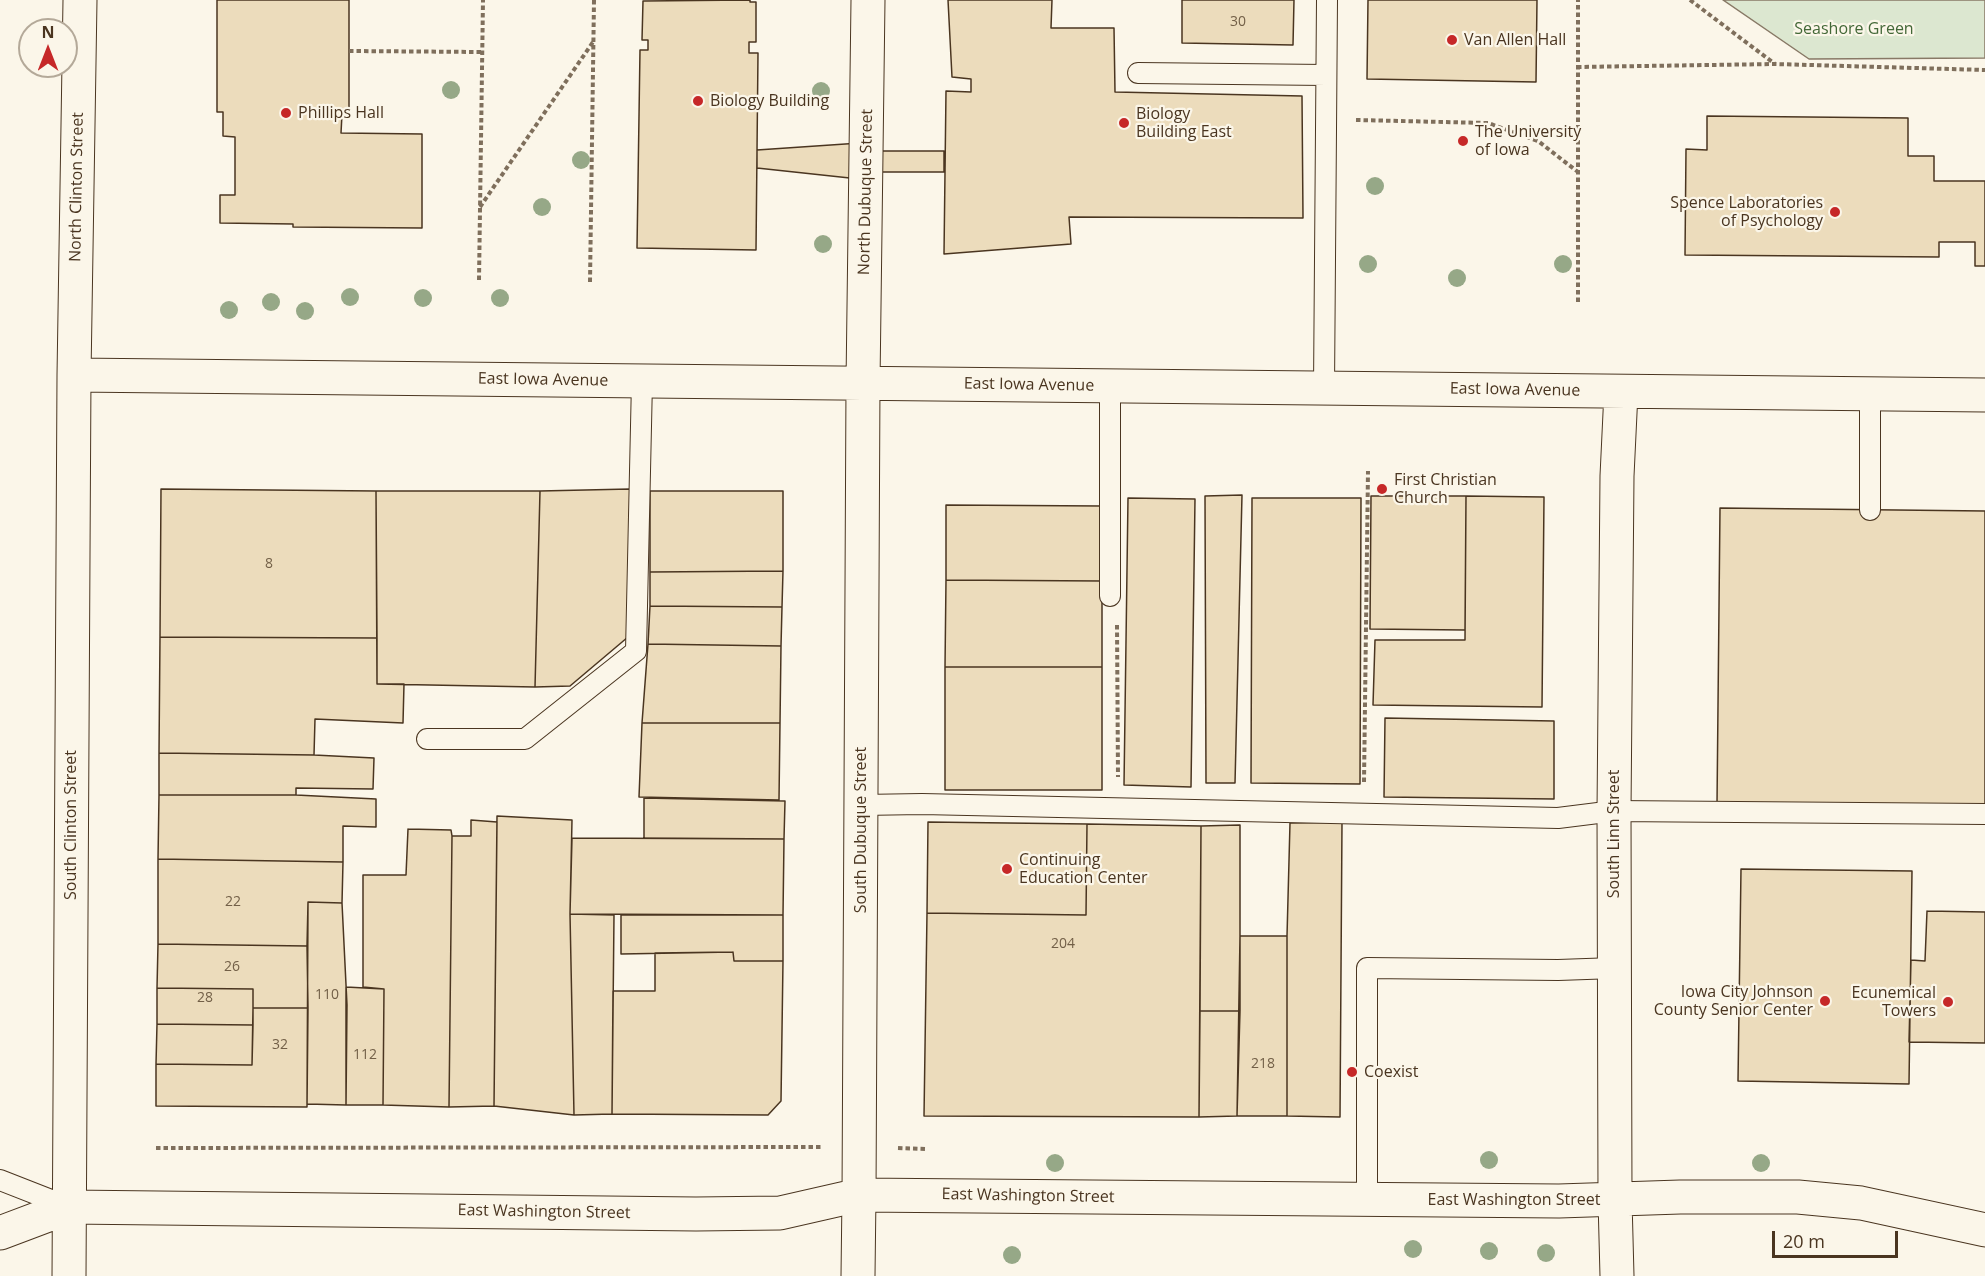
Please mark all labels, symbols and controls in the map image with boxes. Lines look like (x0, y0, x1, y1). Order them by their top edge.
house number: 30 (1230, 14, 1246, 30)
north arrow (18, 18, 78, 78)
park label: Seashore Green (1794, 19, 1914, 39)
text: N (41, 21, 55, 43)
place label: Van Allen Hall (1464, 30, 1566, 50)
marker: Van Allen Hall (1445, 33, 1459, 47)
place label: Biology Building (710, 91, 829, 111)
marker: Biology Building (691, 94, 705, 108)
place label: Phillips Hall (298, 103, 384, 123)
place label: Biology Building East (1136, 104, 1232, 142)
marker: Phillips Hall (279, 106, 293, 120)
street label: North Dubuque Street (855, 109, 877, 275)
street label: North Clinton Street (66, 112, 88, 262)
marker: Biology Building East (1117, 116, 1131, 130)
place label: The University of Iowa (1475, 122, 1581, 160)
marker: The University of Iowa (1456, 134, 1470, 148)
place label: Spence Laboratories of Psychology (1670, 193, 1823, 231)
marker: Spence Laboratories of Psychology (1828, 205, 1842, 219)
street label: East Iowa Avenue (478, 369, 608, 391)
street label: East Iowa Avenue (964, 374, 1094, 396)
street label: East Iowa Avenue (1450, 379, 1580, 401)
place label: First Christian Church (1394, 470, 1497, 508)
marker: First Christian Church (1375, 482, 1389, 496)
house number: 8 (265, 556, 273, 572)
street label: South Dubuque Street (851, 747, 871, 913)
street label: South Clinton Street (61, 750, 81, 900)
street label: South Linn Street (1604, 770, 1624, 898)
place label: Continuing Education Center (1019, 850, 1147, 888)
marker: Continuing Education Center (1000, 862, 1014, 876)
house number: 22 (225, 894, 241, 910)
house number: 204 (1051, 936, 1075, 952)
house number: 26 (224, 959, 240, 975)
place label: Iowa City Johnson County Senior Center (1654, 982, 1813, 1020)
place label: Ecunemical Towers (1851, 983, 1936, 1021)
house number: 110 (315, 987, 339, 1003)
house number: 28 (197, 990, 213, 1006)
marker: Iowa City Johnson County Senior Center (1818, 994, 1832, 1008)
marker: Ecunemical Towers (1941, 995, 1955, 1009)
house number: 32 (272, 1037, 288, 1053)
house number: 112 (353, 1047, 377, 1063)
house number: 218 (1251, 1056, 1275, 1072)
place label: Coexist (1364, 1062, 1418, 1082)
marker: Coexist (1345, 1065, 1359, 1079)
street label: East Washington Street (941, 1185, 1115, 1207)
street label: East Washington Street (1428, 1190, 1600, 1210)
street label: East Washington Street (457, 1201, 631, 1223)
scale bar (1775, 1219, 1901, 1257)
text: 20 m (1783, 1229, 1825, 1253)

